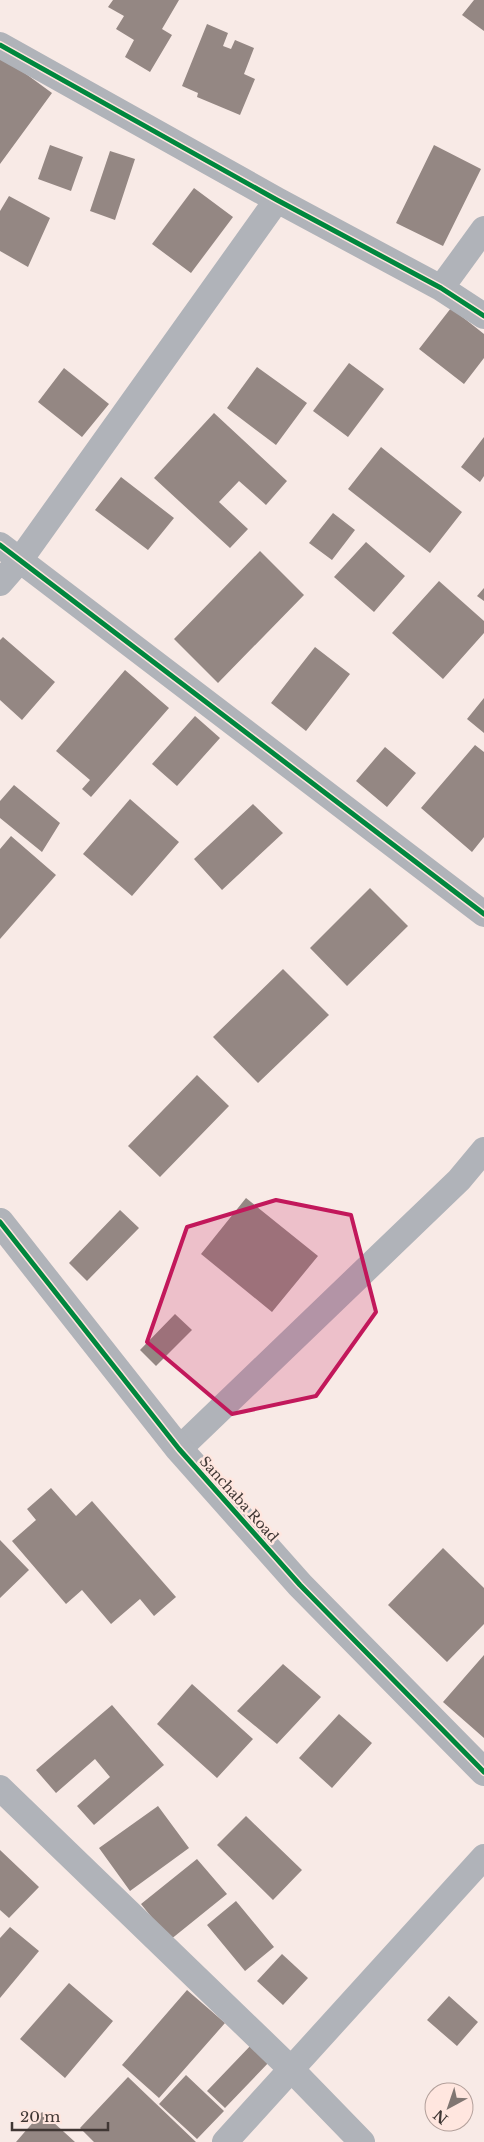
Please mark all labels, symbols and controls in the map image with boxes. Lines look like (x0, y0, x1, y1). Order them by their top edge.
street label: Sanchaba Road (196, 1452, 283, 1546)
north arrow (424, 2082, 474, 2132)
scale bar (12, 2100, 109, 2132)
text: N (430, 2106, 451, 2128)
text: 20 m (20, 2107, 60, 2126)

